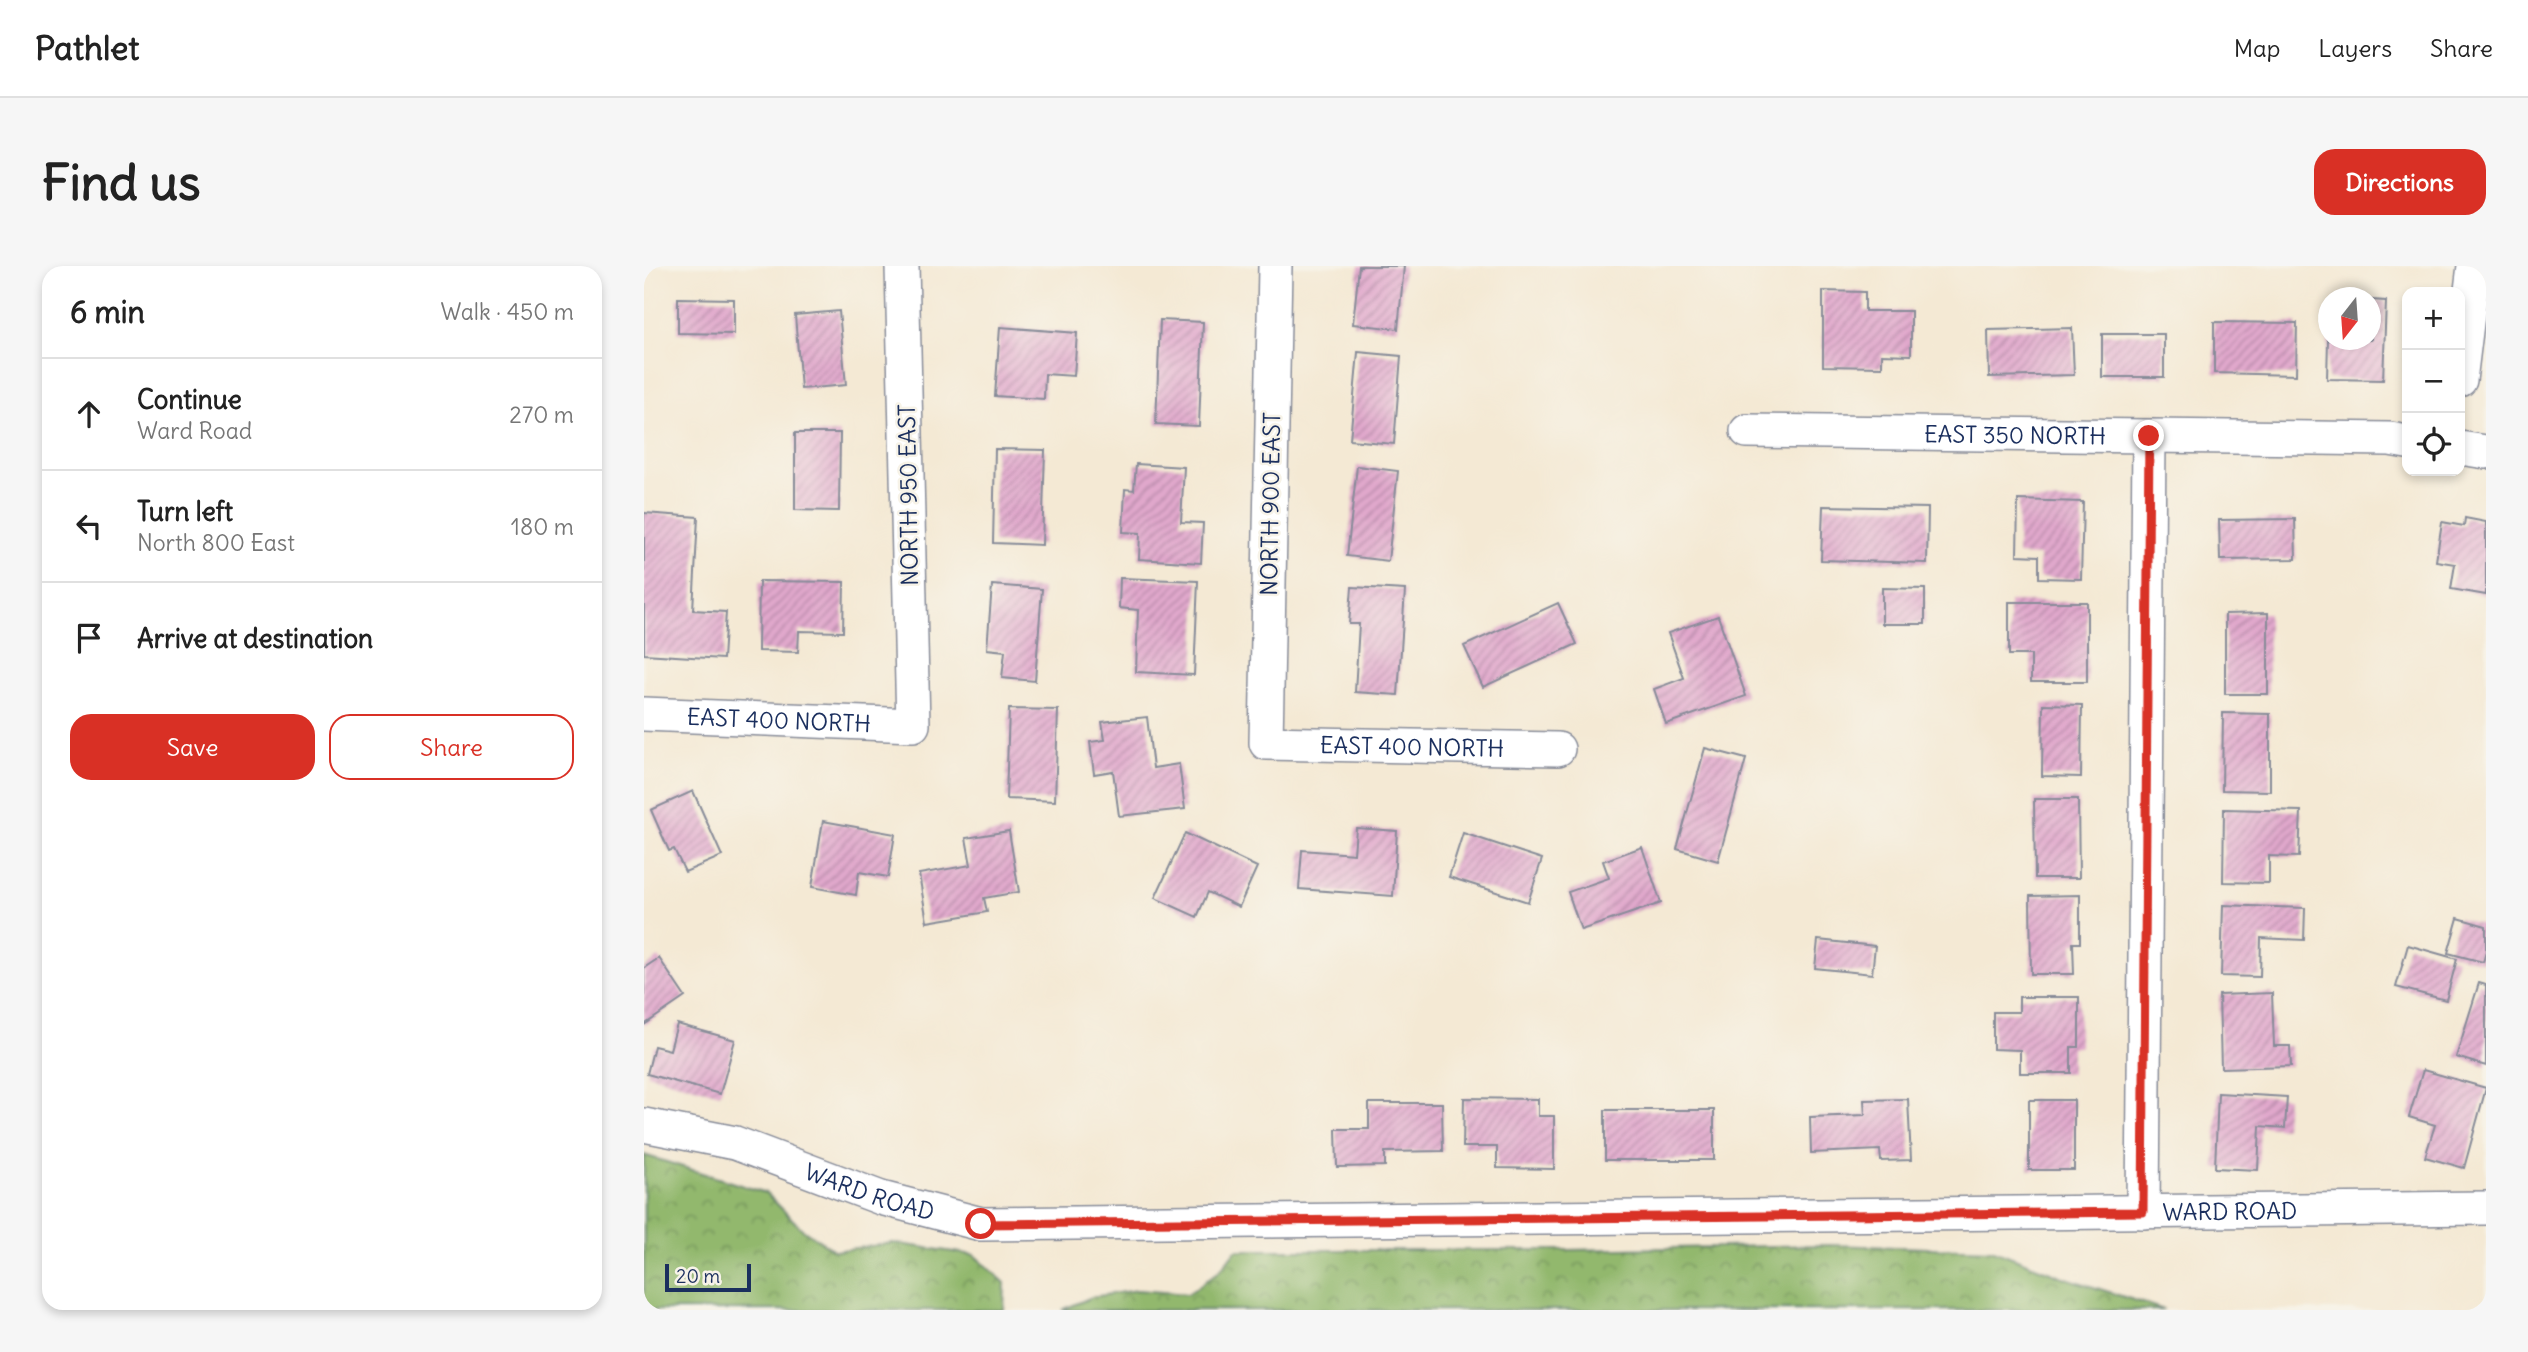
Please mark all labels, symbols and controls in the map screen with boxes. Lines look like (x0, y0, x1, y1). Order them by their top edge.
text: Pathlet (35, 27, 139, 69)
text: Map (2234, 33, 2280, 63)
text: Layers (2318, 33, 2392, 63)
text: Share (2430, 33, 2493, 63)
button: Directions (2314, 149, 2486, 215)
text: Find us (42, 152, 200, 213)
north arrow (2318, 287, 2381, 350)
map controls (2402, 287, 2465, 476)
button: + (2402, 287, 2465, 350)
text: 6 min (70, 293, 145, 331)
text: Walk · 450 m (440, 297, 574, 326)
button: − (2402, 350, 2465, 413)
text: Continue (137, 383, 242, 416)
icon: ahead (70, 395, 108, 433)
text: 270 m (509, 400, 574, 429)
street label: NORTH 950 EAST (892, 404, 924, 586)
street label: NORTH 900 EAST (1254, 412, 1286, 596)
button: locate (2402, 413, 2465, 476)
text: Ward Road (137, 416, 252, 445)
street label: EAST 350 NORTH (1924, 419, 2106, 450)
route end (2133, 420, 2164, 451)
text: Turn left (137, 495, 233, 528)
icon: left (70, 507, 108, 545)
text: 180 m (511, 512, 574, 541)
text: North 800 East (137, 528, 295, 557)
icon: arrive (70, 619, 108, 657)
text: Arrive at destination (137, 622, 373, 655)
street label: EAST 400 NORTH (686, 701, 871, 738)
button: Save (70, 714, 315, 780)
button: Share (329, 714, 574, 780)
street label: EAST 400 NORTH (1320, 730, 1504, 762)
street label: WARD ROAD (801, 1156, 938, 1226)
street label: WARD ROAD (2162, 1196, 2297, 1226)
route start (965, 1208, 996, 1239)
scale bar (665, 1261, 751, 1293)
text: 20 m (676, 1264, 720, 1288)

